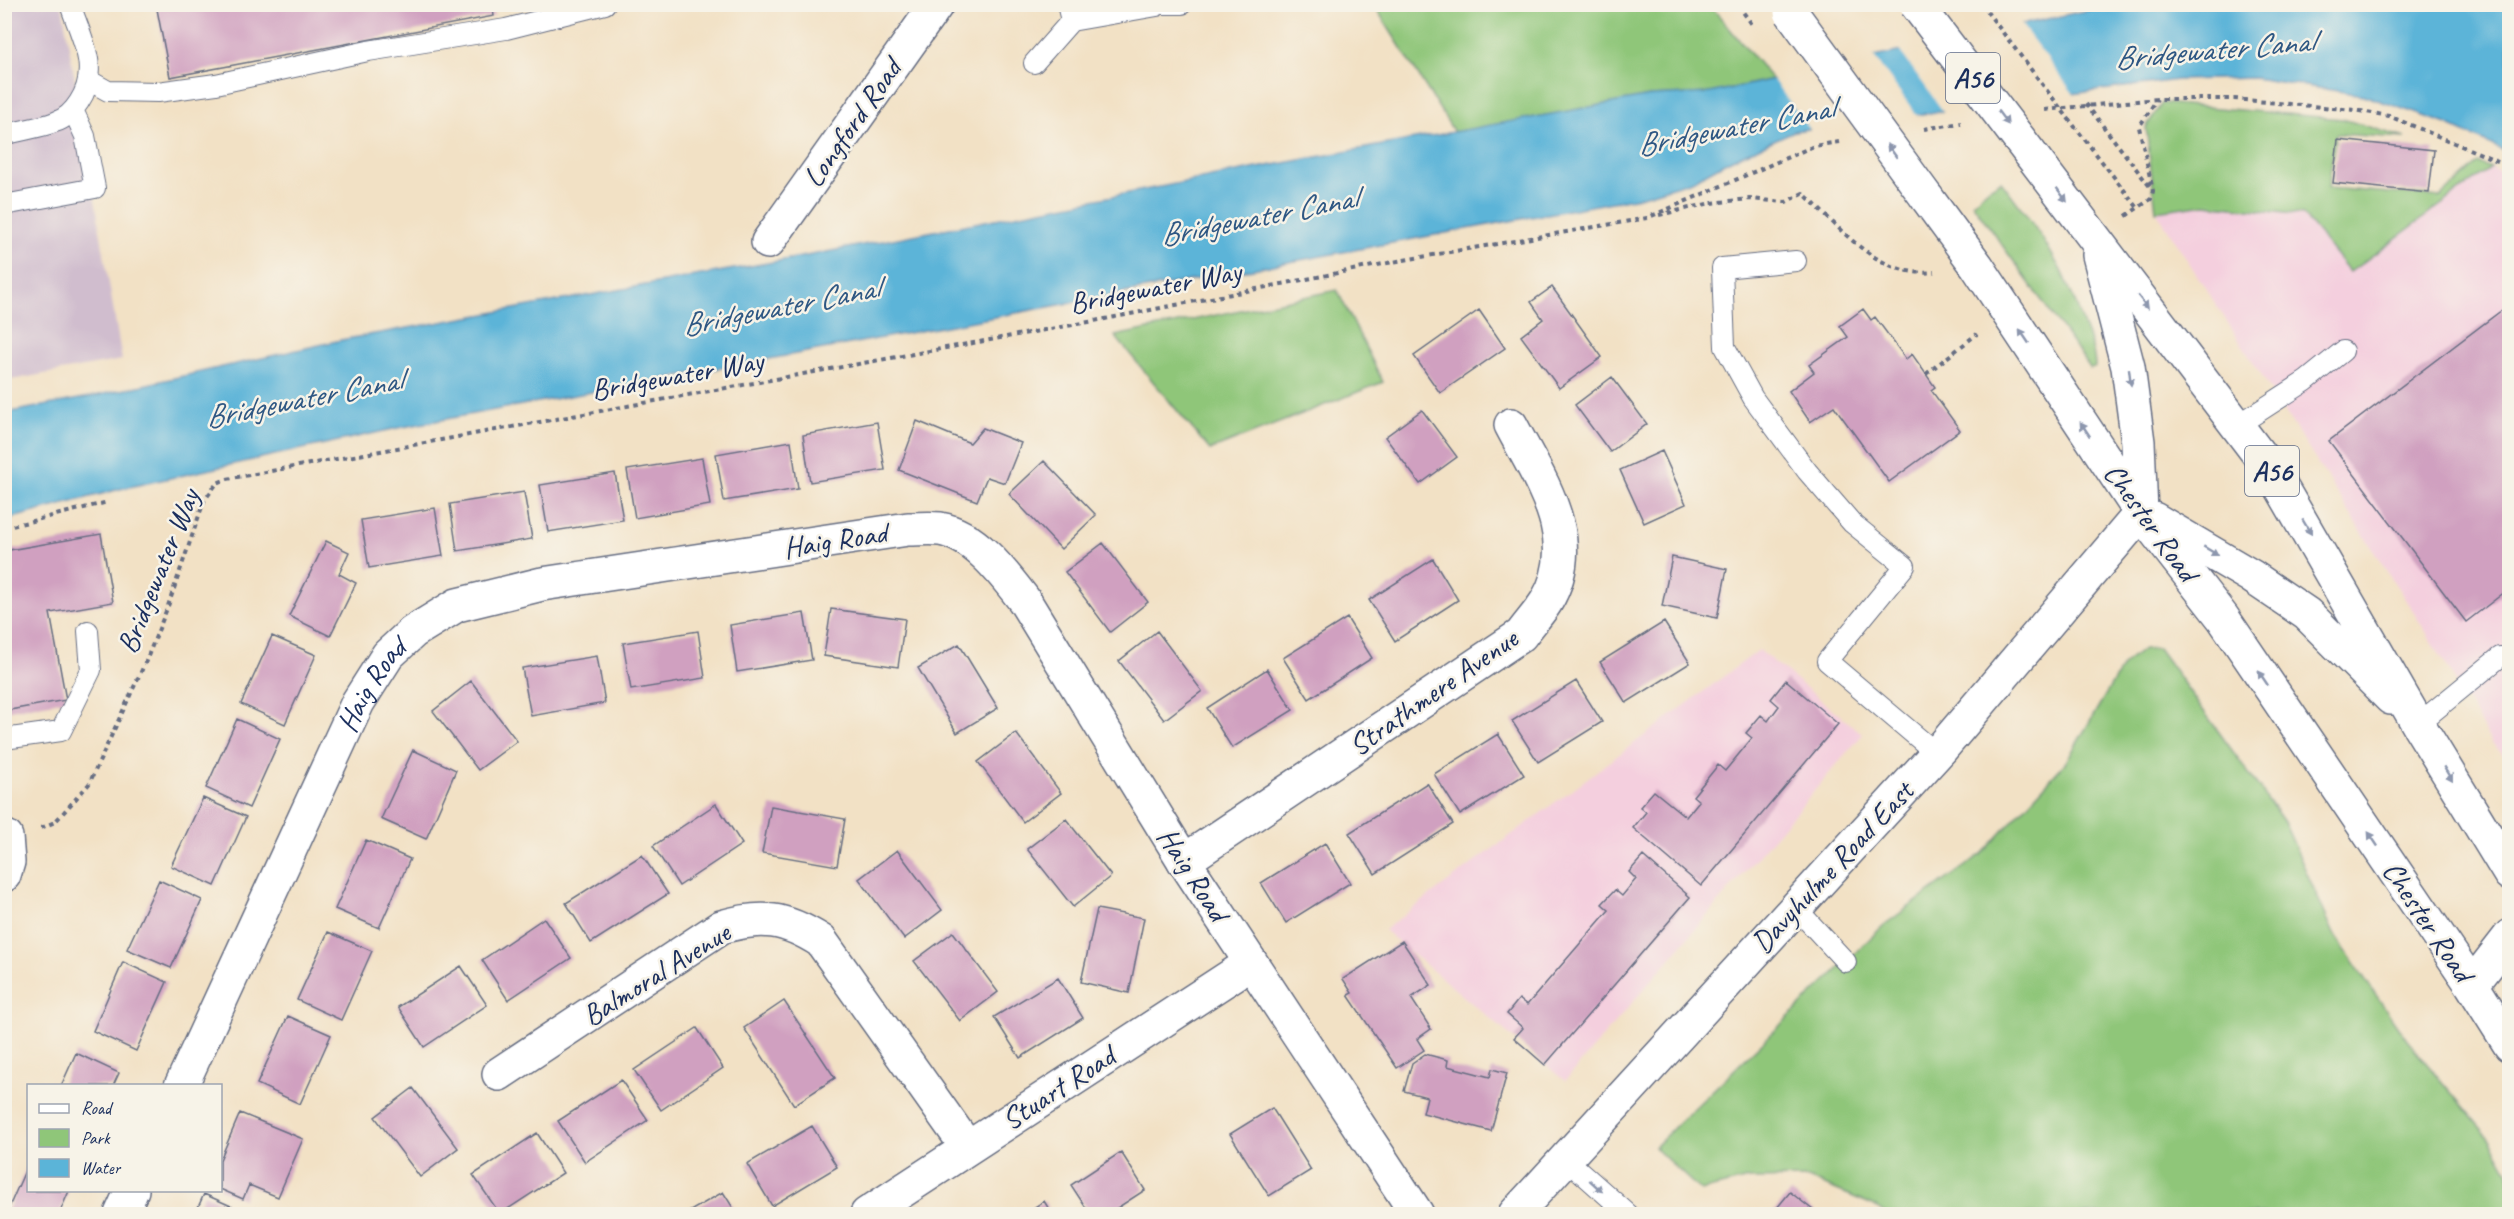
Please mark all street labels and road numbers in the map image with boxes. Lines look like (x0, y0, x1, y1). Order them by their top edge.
street label: Longford Road (794, 48, 912, 195)
road number: A56 (1946, 53, 2000, 103)
street label: Bridgewater Way (1066, 251, 1247, 322)
street label: Bridgewater Way (588, 341, 769, 409)
road number: A56 (2245, 446, 2299, 496)
street label: Chester Road (2095, 455, 2209, 592)
street label: Bridgewater Way (108, 481, 209, 659)
street label: Haig Road (781, 512, 893, 567)
street label: Strathmere Avenue (1341, 618, 1527, 764)
street label: Haig Road (328, 626, 417, 738)
street label: Davyhulme Road East (1743, 771, 1923, 961)
street label: Haig Road (1149, 820, 1240, 931)
street label: Chester Road (2374, 854, 2484, 992)
street label: Balmoral Avenue (575, 912, 739, 1034)
street label: Stuart Road (994, 1035, 1125, 1139)

